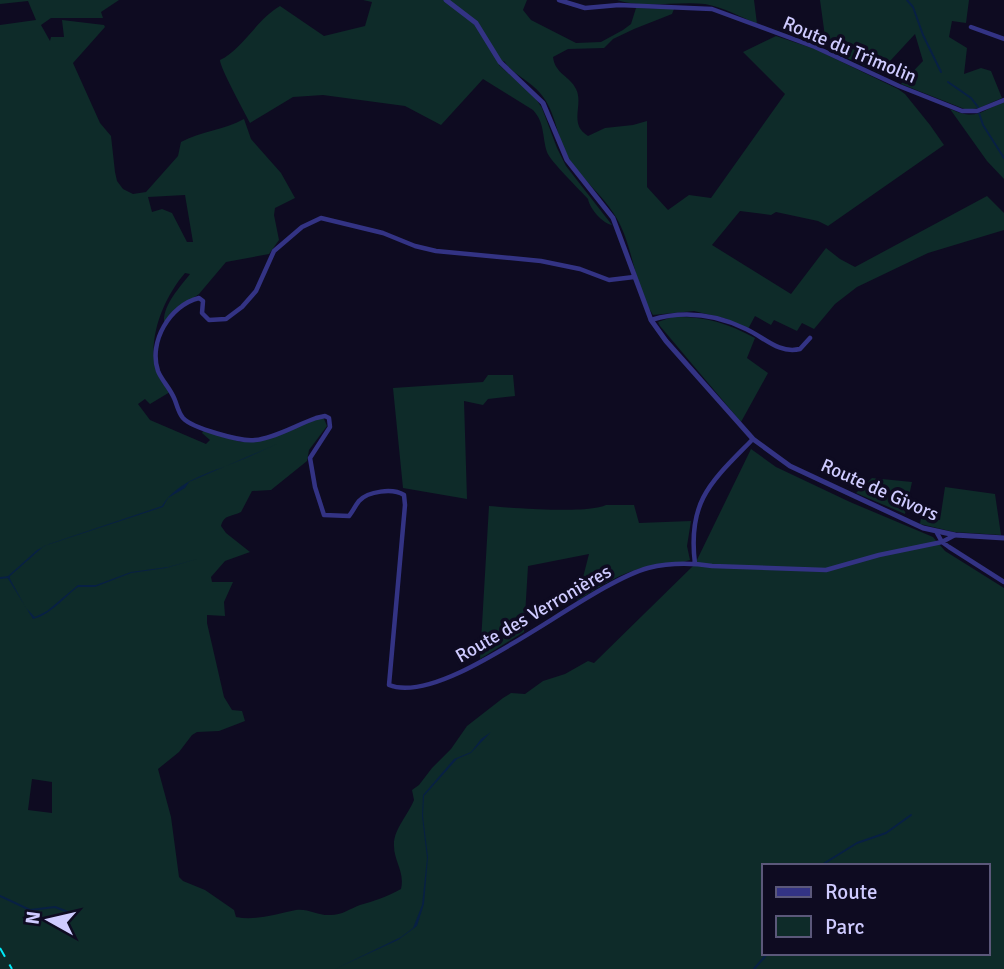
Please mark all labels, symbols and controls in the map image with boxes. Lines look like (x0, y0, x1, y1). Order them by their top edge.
street label: Route du Trimolin (779, 11, 920, 89)
street label: Route de Givors (817, 453, 942, 527)
street label: Route des Verronières (451, 559, 616, 668)
legend (762, 864, 990, 955)
text: Route (825, 879, 877, 905)
north arrow (14, 885, 84, 955)
text: N (20, 910, 46, 926)
text: Parc (825, 914, 864, 940)

